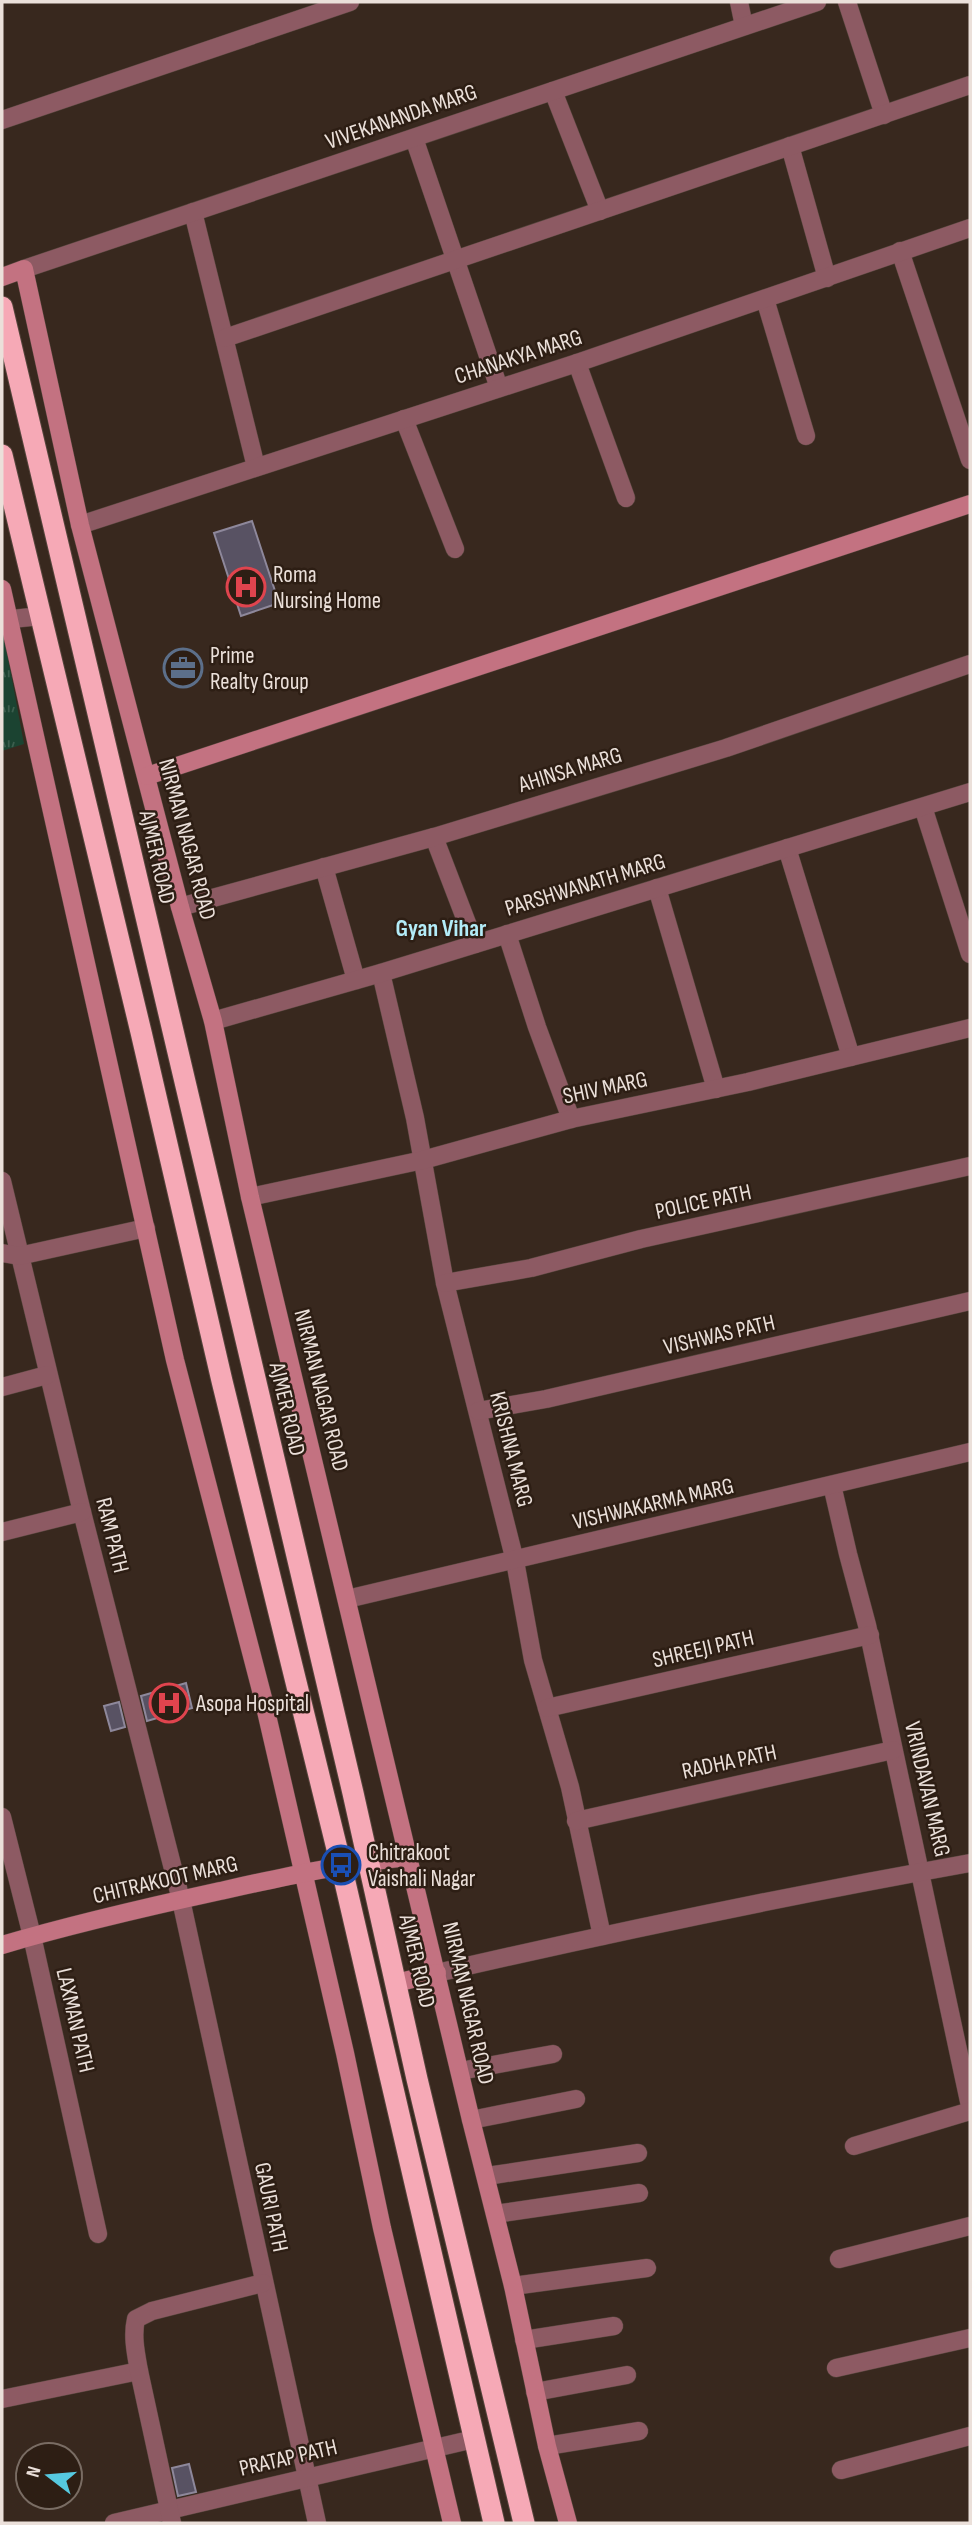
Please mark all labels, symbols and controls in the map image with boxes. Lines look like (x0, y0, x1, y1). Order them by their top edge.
street label: VIVEKANANDA MARG (322, 78, 481, 156)
street label: CHANAKYA MARG (451, 323, 586, 391)
place label: Roma Nursing Home (273, 561, 381, 615)
hospital icon: Roma Nursing Home (225, 566, 267, 608)
place label: Prime Realty Group (210, 642, 309, 696)
office icon: Prime Realty Group (162, 647, 204, 689)
street label: AHINSA MARG (514, 741, 625, 799)
street label: NIRMAN NAGAR ROAD (152, 756, 222, 923)
street label: AJMER ROAD (132, 807, 181, 907)
street label: PARSHWANATH MARG (502, 847, 669, 923)
district label: Gyan Vihar (396, 914, 487, 943)
street label: SHIV MARG (560, 1065, 650, 1111)
street label: POLICE PATH (653, 1178, 754, 1226)
street label: NIRMAN NAGAR ROAD (287, 1306, 355, 1474)
street label: VISHWAS PATH (661, 1309, 778, 1361)
street label: AJMER ROAD (262, 1359, 311, 1459)
street label: KRISHNA MARG (483, 1389, 539, 1510)
street label: VISHWAKARMA MARG (570, 1472, 736, 1536)
street label: RAM PATH (89, 1495, 135, 1576)
street label: SHREEJI PATH (650, 1624, 757, 1674)
hospital icon: Asopa Hospital (148, 1682, 190, 1724)
place label: Asopa Hospital (195, 1690, 309, 1718)
street label: VRINDAVAN MARG (898, 1719, 956, 1860)
street label: RADHA PATH (679, 1738, 779, 1786)
place label: Chitrakoot Vaishali Nagar (368, 1839, 476, 1893)
bus stop icon: Chitrakoot Vaishali Nagar (320, 1844, 362, 1886)
street label: CHITRAKOOT MARG (90, 1850, 240, 1910)
street label: AJMER ROAD (392, 1911, 441, 2011)
street label: NIRMAN NAGAR ROAD (436, 1919, 500, 2087)
street label: LAXMAN PATH (49, 1965, 101, 2075)
street label: GAURI PATH (248, 2160, 294, 2254)
street label: PRATAP PATH (236, 2433, 340, 2483)
north arrow (14, 2441, 84, 2511)
text: N (22, 2464, 47, 2480)

